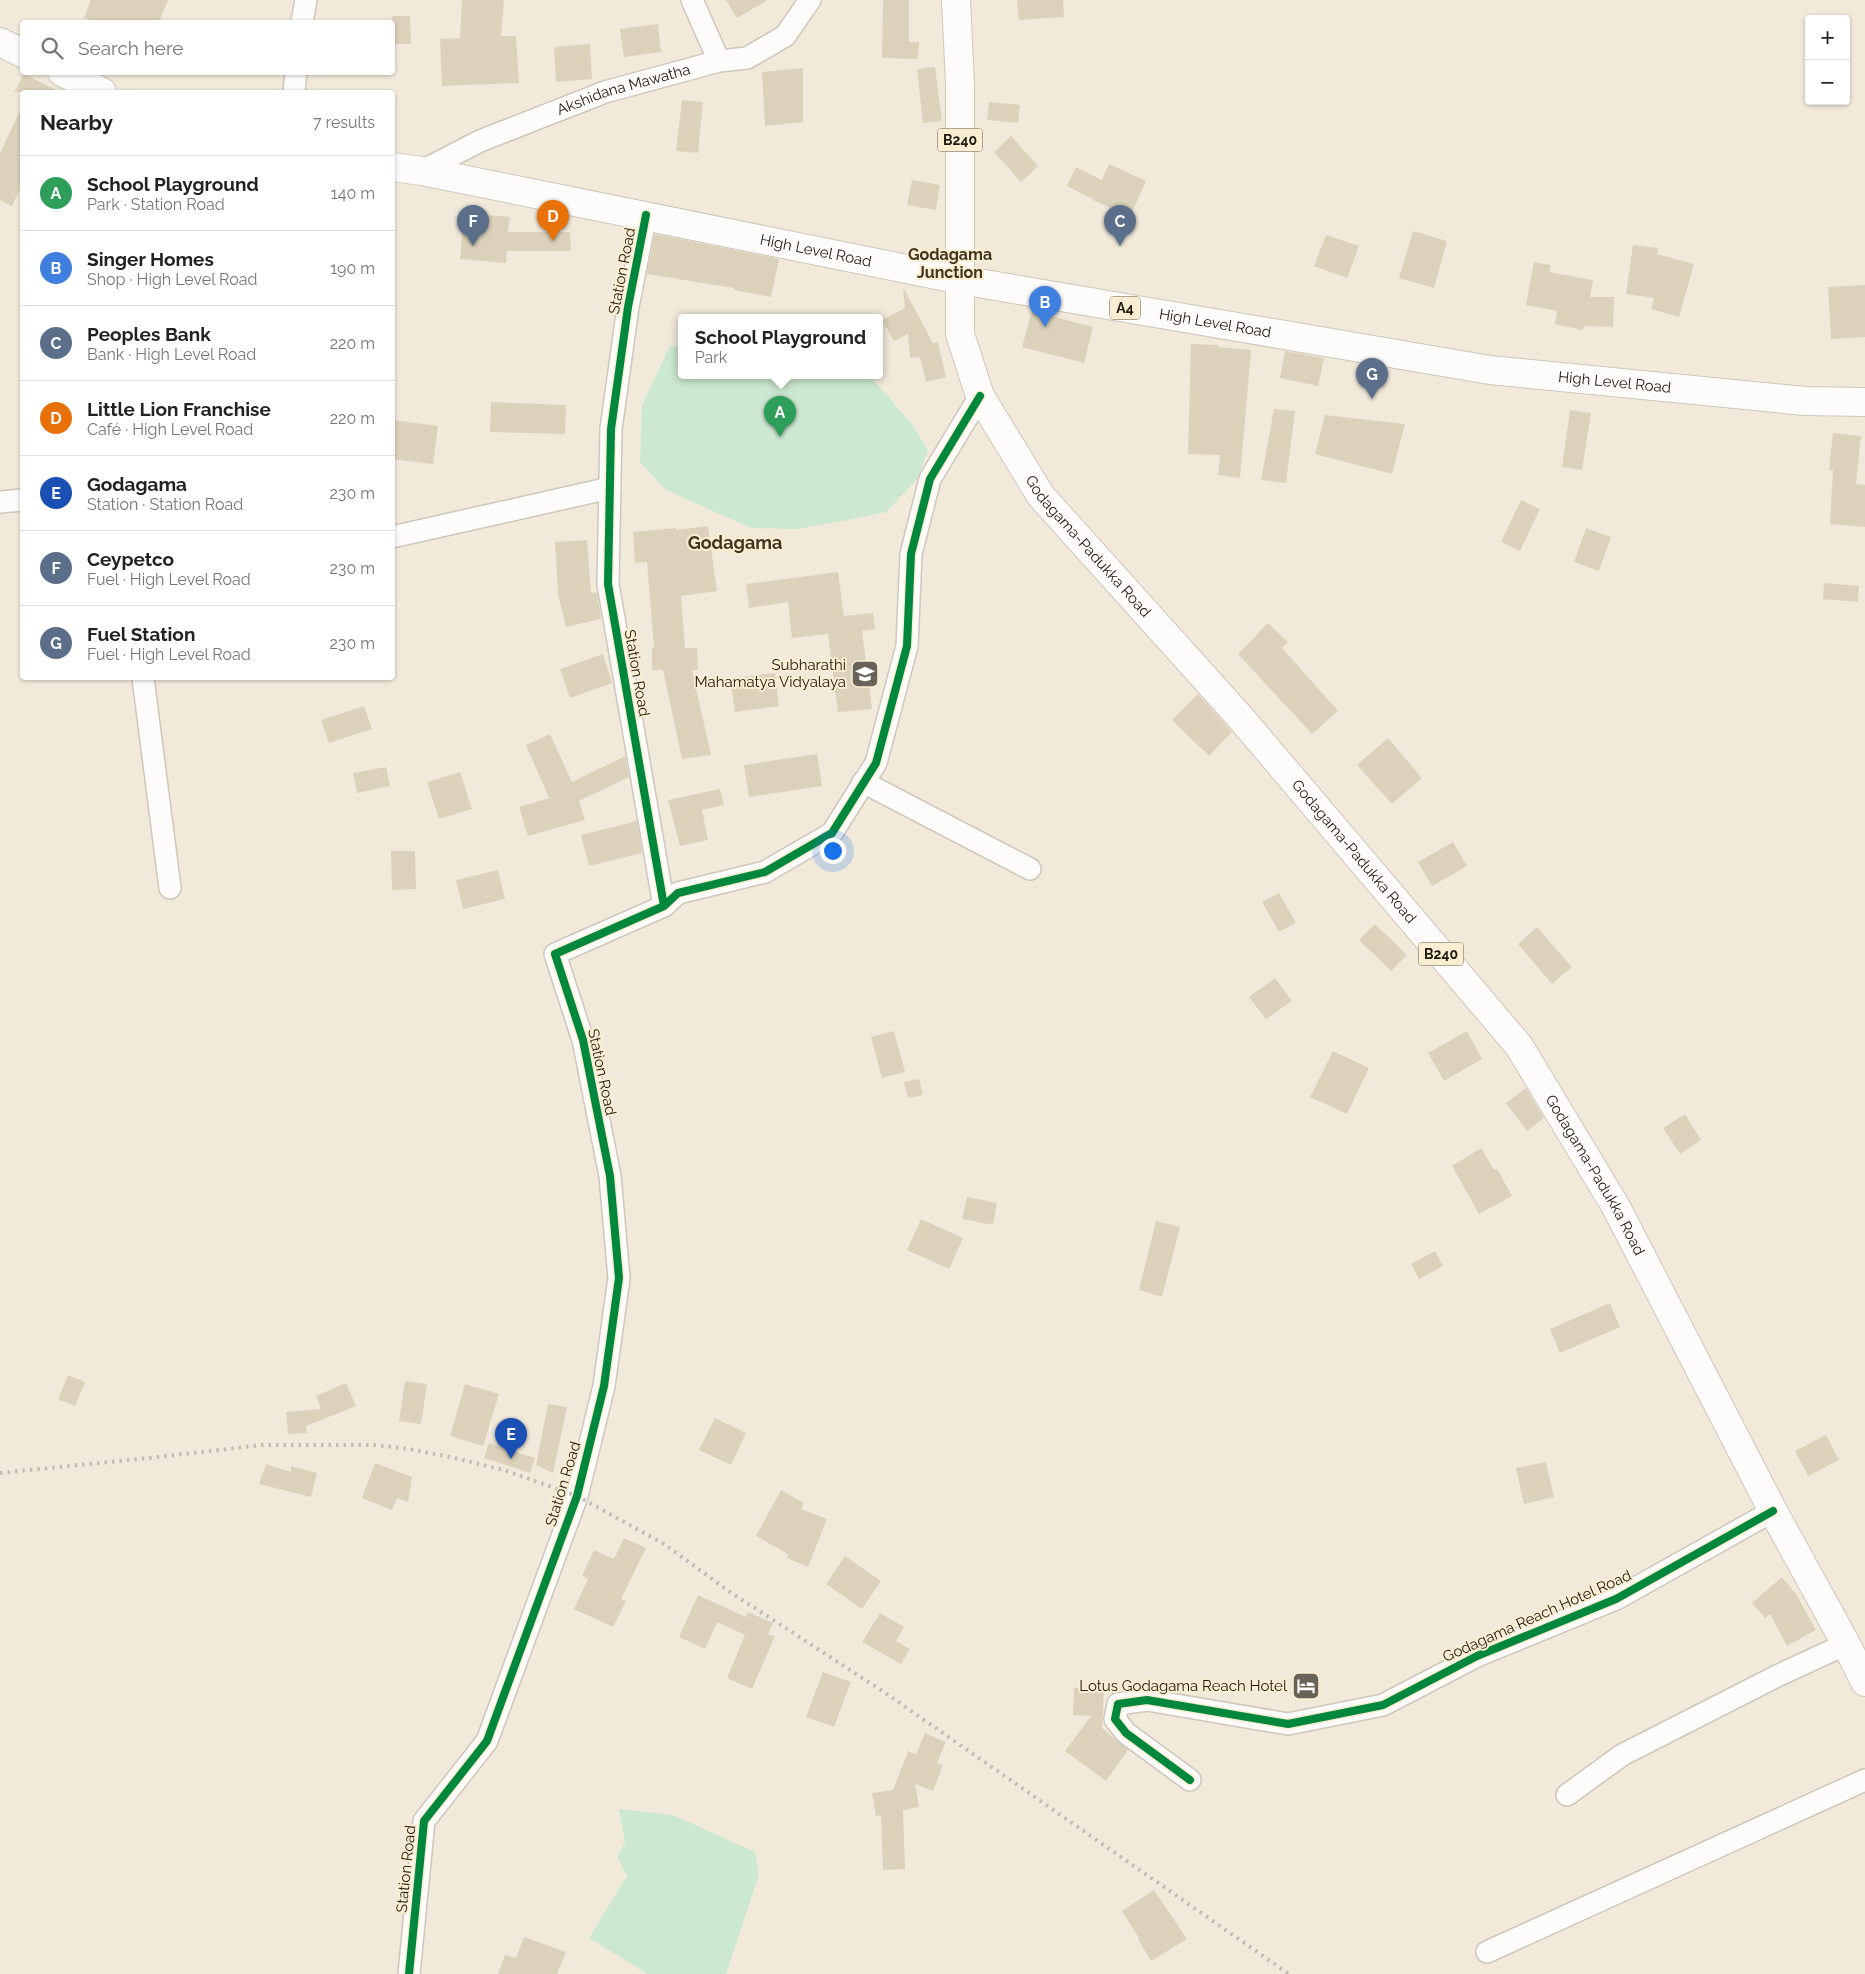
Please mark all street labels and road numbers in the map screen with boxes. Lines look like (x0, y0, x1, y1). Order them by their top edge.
street label: Akshidana Mawatha (554, 60, 692, 119)
road number: B240 (938, 128, 982, 152)
street label: Station Road (605, 226, 639, 316)
street label: High Level Road (758, 231, 873, 271)
road number: A4 (1110, 296, 1140, 320)
street label: High Level Road (1158, 305, 1273, 342)
street label: High Level Road (1557, 368, 1672, 397)
street label: Godagama-Padukka Road (1021, 472, 1155, 621)
street label: Station Road (621, 628, 653, 718)
street label: Godagama-Padukka Road (1288, 776, 1420, 927)
road number: B240 (1418, 942, 1464, 966)
street label: Station Road (584, 1027, 620, 1117)
street label: Godagama-Padukka Road (1542, 1091, 1648, 1258)
street label: Station Road (542, 1439, 584, 1529)
street label: Godagama Reach Hotel Road (1440, 1566, 1634, 1666)
street label: Station Road (392, 1824, 420, 1914)

